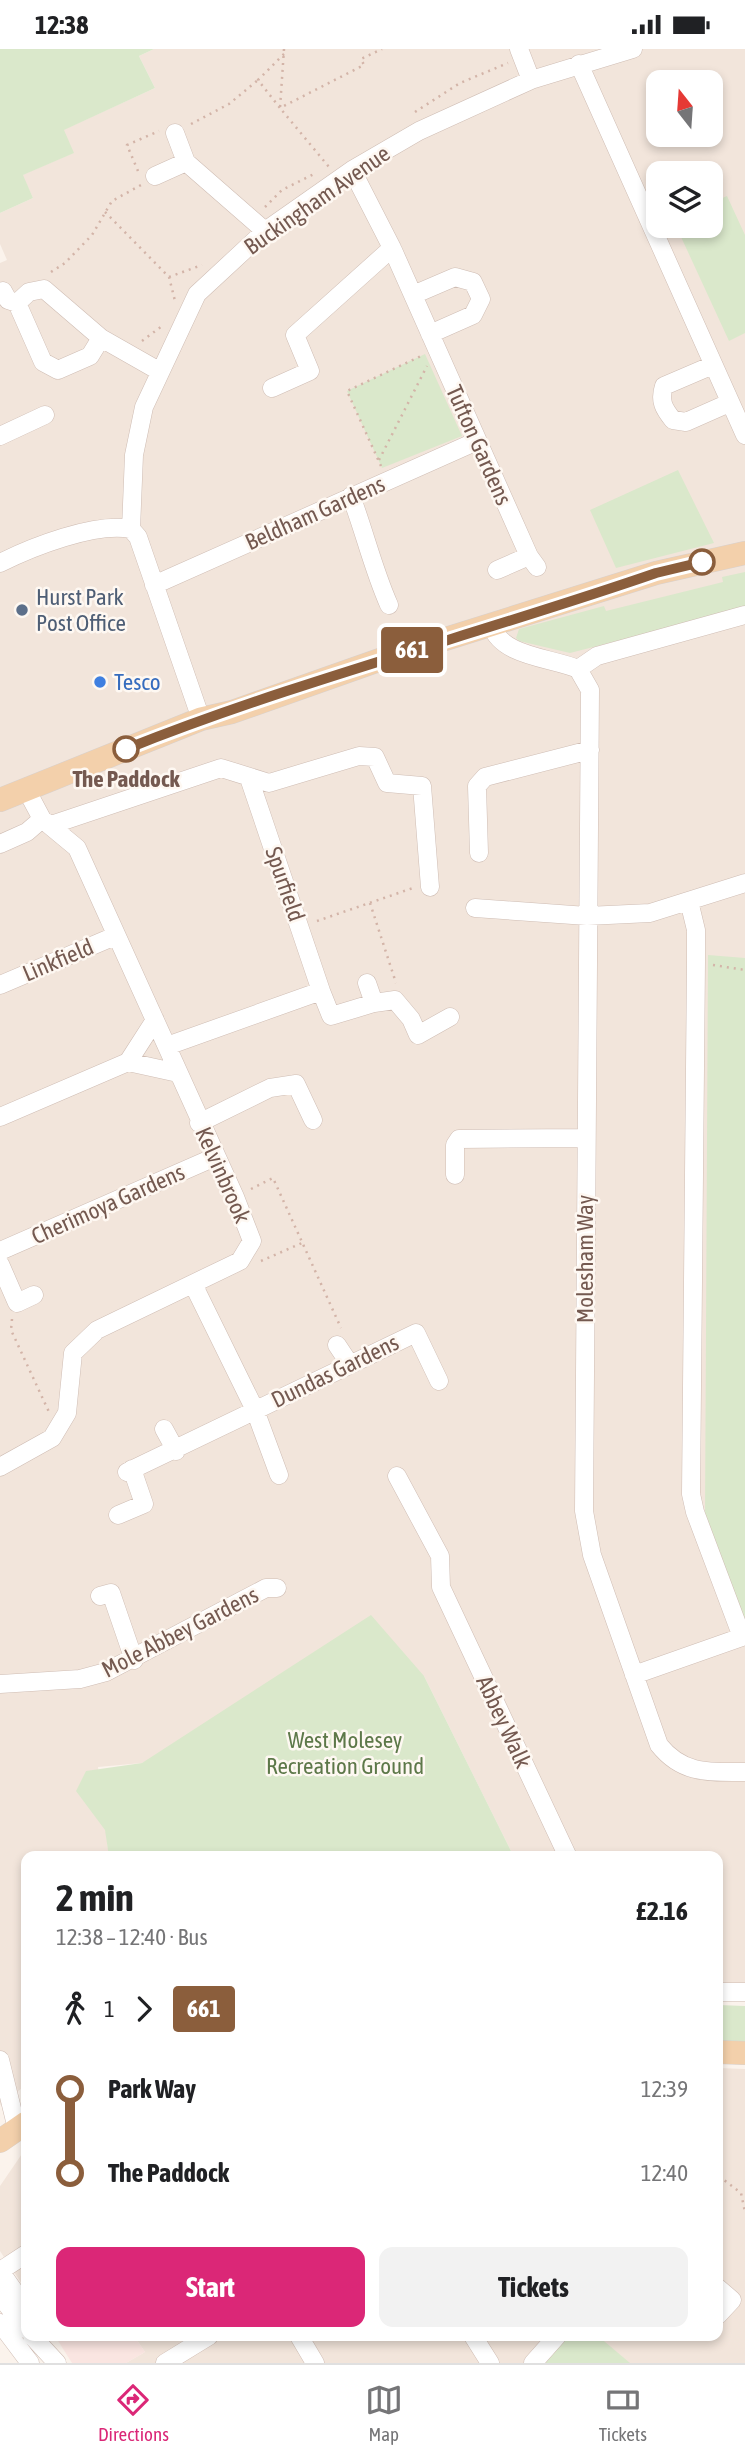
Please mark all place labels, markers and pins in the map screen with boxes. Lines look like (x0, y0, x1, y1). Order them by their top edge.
unlabelled marker (689, 549, 715, 575)
place label: Hurst Park Post Office (36, 584, 126, 636)
marker: Hurst Park Post Office (14, 602, 30, 618)
place label: Tesco (114, 669, 161, 695)
marker: Tesco (92, 674, 108, 690)
marker: The Paddock (113, 736, 139, 762)
place label: The Paddock (72, 766, 180, 792)

